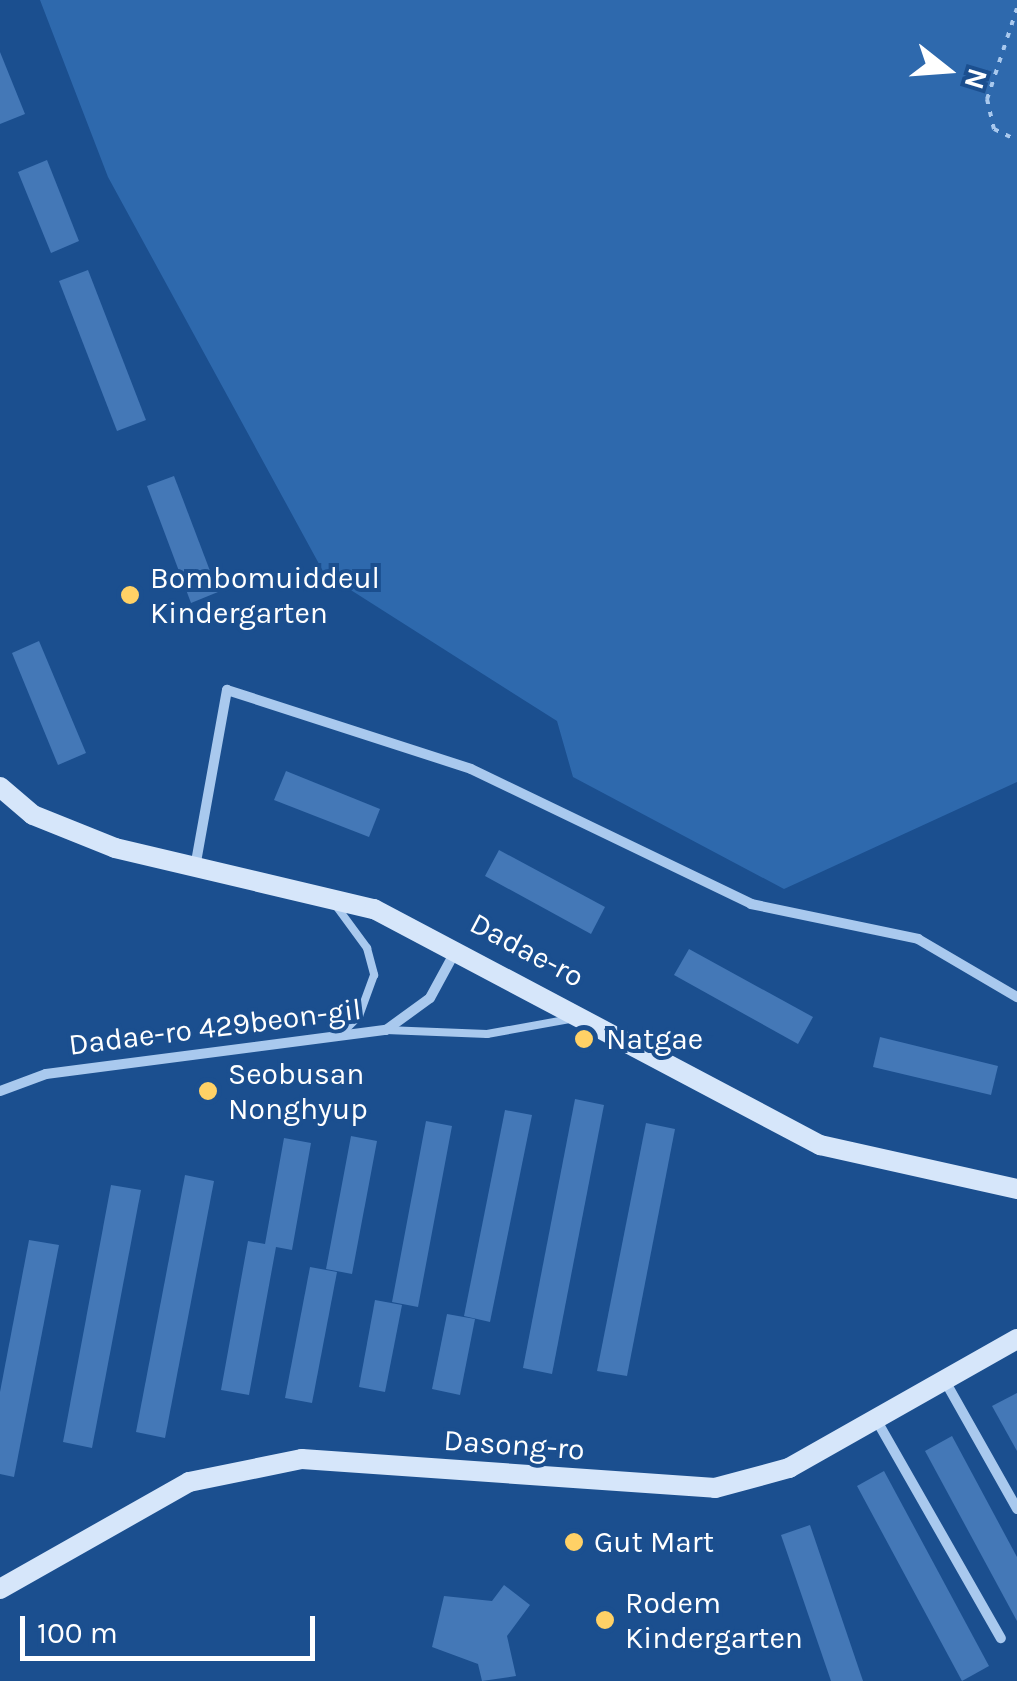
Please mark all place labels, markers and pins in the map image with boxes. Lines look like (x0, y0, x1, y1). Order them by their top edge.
place label: Bombomuiddeul Kindergarten (150, 560, 380, 630)
marker: Bombomuiddeul Kindergarten (119, 584, 141, 606)
place label: Natgae (606, 1021, 703, 1057)
marker: Natgae (571, 1026, 597, 1052)
place label: Seobusan Nonghyup (228, 1056, 368, 1126)
marker: Seobusan Nonghyup (197, 1080, 219, 1102)
place label: Gut Mart (594, 1524, 714, 1560)
marker: Gut Mart (563, 1531, 585, 1553)
place label: Rodem Kindergarten (625, 1585, 803, 1656)
marker: Rodem Kindergarten (594, 1609, 616, 1631)

